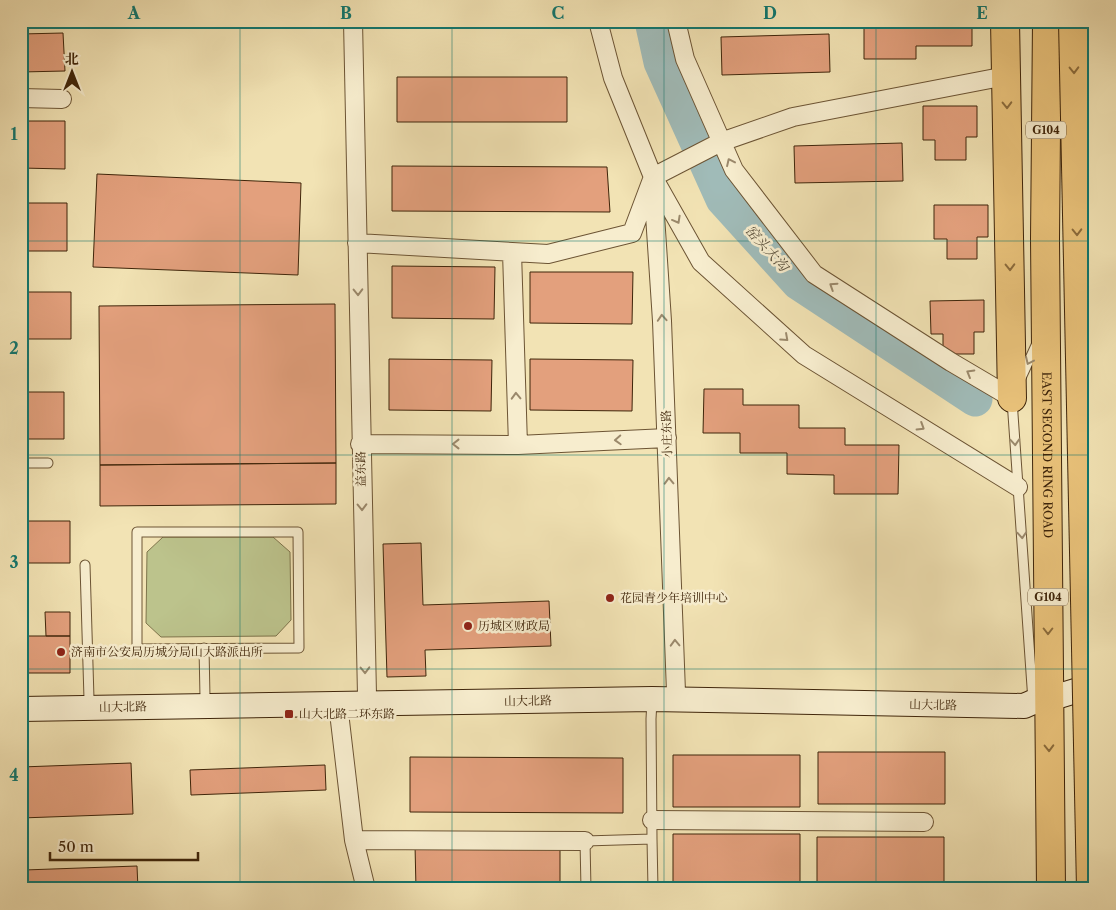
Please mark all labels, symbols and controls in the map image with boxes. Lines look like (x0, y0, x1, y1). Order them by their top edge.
text: A (127, 3, 141, 23)
text: B (340, 3, 352, 23)
text: C (552, 3, 564, 23)
text: D (763, 3, 777, 23)
text: E (976, 3, 988, 23)
north arrow (48, 48, 98, 98)
text: 北 (65, 50, 79, 68)
one-way arrow (1069, 66, 1079, 74)
one-way arrow (1002, 102, 1012, 109)
road number: G104 (1026, 122, 1066, 138)
text: 1 (10, 124, 18, 144)
one-way arrow (726, 158, 737, 167)
one-way arrow (670, 214, 680, 223)
water label: 窑头大沟 (742, 221, 794, 276)
one-way arrow (1072, 229, 1082, 237)
one-way arrow (1005, 264, 1015, 272)
one-way arrow (829, 283, 838, 292)
one-way arrow (353, 288, 363, 296)
one-way arrow (656, 314, 667, 322)
one-way arrow (780, 332, 789, 341)
text: 2 (9, 338, 19, 358)
one-way arrow (1025, 356, 1035, 365)
one-way arrow (966, 370, 975, 380)
street label: EAST SECOND RING ROAD (1039, 372, 1056, 539)
one-way arrow (511, 392, 522, 400)
street label: 小庄东路 (658, 410, 675, 458)
one-way arrow (915, 420, 924, 430)
one-way arrow (614, 435, 622, 446)
one-way arrow (452, 439, 460, 450)
one-way arrow (1009, 439, 1020, 447)
street label: 益东路 (353, 451, 368, 487)
one-way arrow (663, 477, 674, 485)
one-way arrow (357, 504, 367, 511)
one-way arrow (1016, 532, 1027, 540)
text: 3 (9, 552, 19, 572)
road number: G104 (1028, 588, 1068, 606)
place label: 花园青少年培训中心 (620, 590, 728, 605)
marker: 花园青少年培训中心 (604, 592, 616, 604)
place label: 历城区财政局 (478, 618, 550, 633)
marker: 历城区财政局 (462, 620, 474, 632)
one-way arrow (1043, 627, 1053, 635)
one-way arrow (669, 639, 680, 647)
place label: 济南市公安局历城分局山大路派出所 (71, 644, 263, 659)
marker: 济南市公安局历城分局山大路派出所 (55, 646, 67, 658)
one-way arrow (360, 666, 370, 674)
street label: 山大北路 (504, 693, 552, 708)
street label: 山大北路 (909, 697, 957, 712)
street label: 山大北路 (99, 699, 147, 714)
place label: 山大北路二环东路 (299, 706, 395, 721)
marker: 山大北路二环东路 (283, 708, 295, 720)
one-way arrow (1044, 744, 1054, 752)
text: 4 (9, 765, 19, 785)
scale bar (50, 830, 198, 862)
text: 50 m (58, 837, 94, 856)

